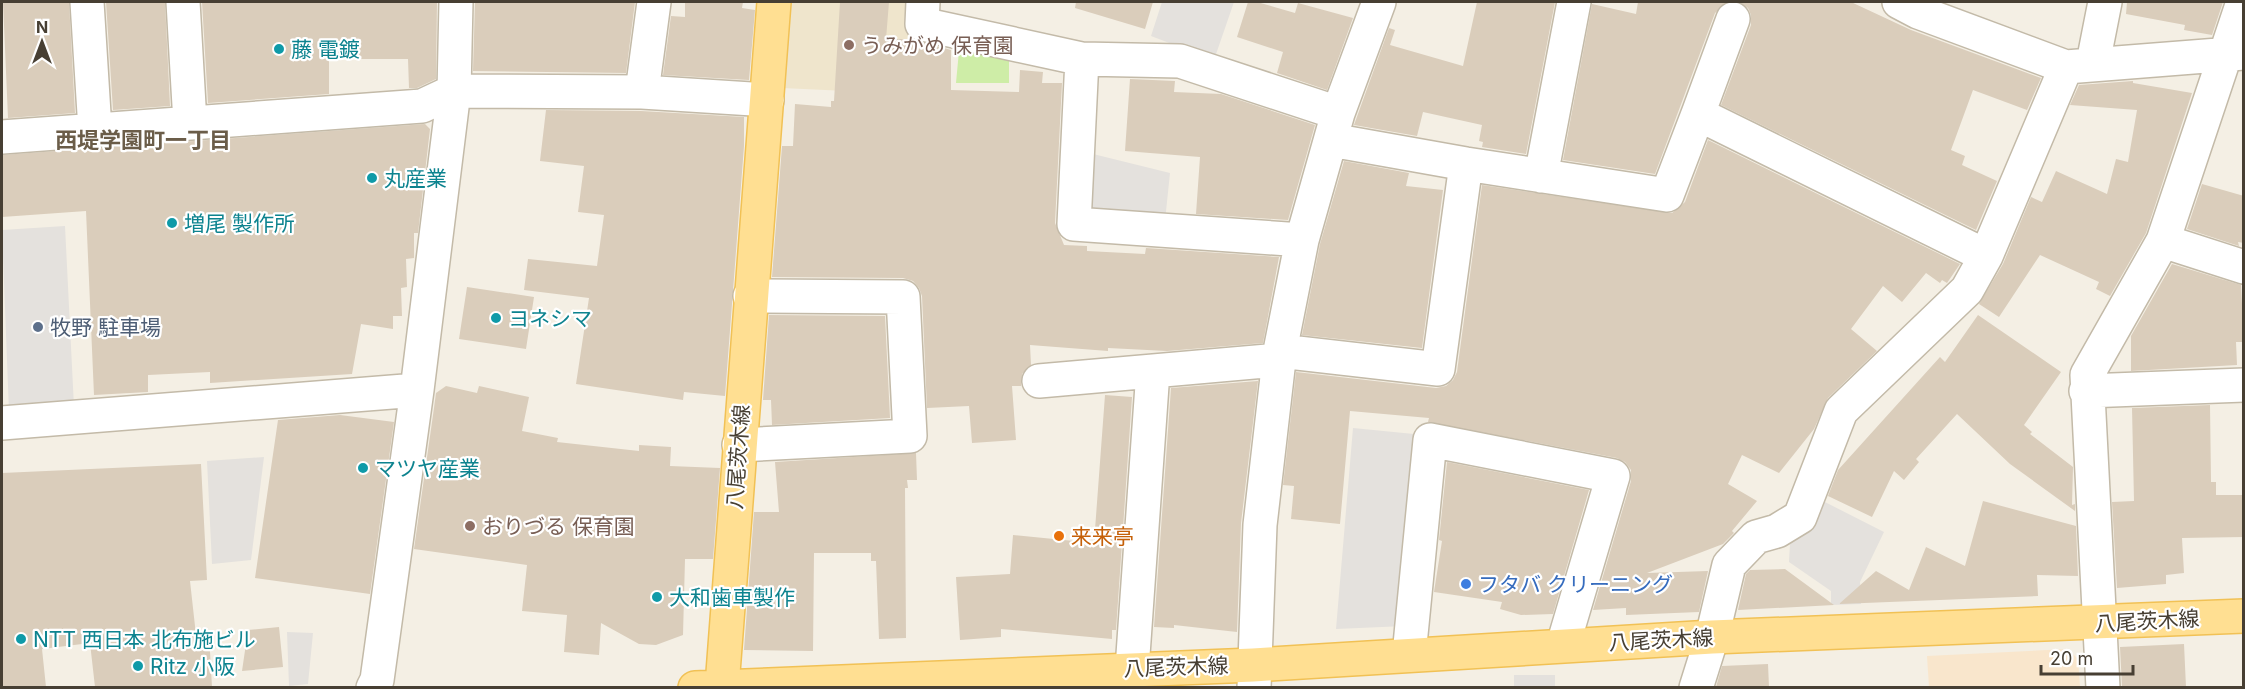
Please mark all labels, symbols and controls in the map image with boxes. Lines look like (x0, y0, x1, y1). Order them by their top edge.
north arrow (12, 12, 72, 72)
text: N (36, 17, 48, 37)
place label: うみがめ 保育園 (861, 33, 1014, 58)
place label: 藤 電鍍 (291, 37, 360, 62)
marker: うみがめ 保育園 (842, 38, 856, 52)
marker: 藤 電鍍 (272, 42, 286, 56)
district label: 西堤学園町一丁目 (55, 127, 231, 153)
place label: 丸産業 (384, 166, 447, 191)
marker: 丸産業 (365, 171, 379, 185)
place label: 増尾 製作所 (184, 211, 295, 236)
marker: 増尾 製作所 (165, 216, 179, 230)
place label: ヨネシマ (508, 306, 592, 331)
marker: ヨネシマ (489, 311, 503, 325)
place label: 牧野 駐車場 (50, 315, 161, 340)
marker: 牧野 駐車場 (31, 320, 45, 334)
street label: 八尾茨木線 (722, 404, 754, 510)
place label: マツヤ産業 (375, 456, 480, 481)
marker: マツヤ産業 (356, 461, 370, 475)
place label: おりづる 保育園 (482, 514, 635, 539)
marker: おりづる 保育園 (463, 519, 477, 533)
place label: 来来亭 (1071, 524, 1134, 549)
marker: 来来亭 (1052, 529, 1066, 543)
place label: フタバ クリーニング (1478, 572, 1673, 597)
marker: フタバ クリーニング (1459, 577, 1473, 591)
place label: 大和歯車製作 (669, 585, 795, 610)
marker: 大和歯車製作 (650, 590, 664, 604)
street label: 八尾茨木線 (2094, 606, 2200, 636)
street label: 八尾茨木線 (1608, 625, 1714, 655)
place label: NTT 西日本 北布施ビル (33, 627, 256, 652)
marker: NTT 西日本 北布施ビル (14, 632, 28, 646)
scale bar (2041, 638, 2132, 676)
text: 20 m (2050, 648, 2093, 669)
street label: 八尾茨木線 (1123, 653, 1229, 681)
place label: Ritz 小阪 (150, 654, 235, 679)
marker: Ritz 小阪 (131, 659, 145, 673)

